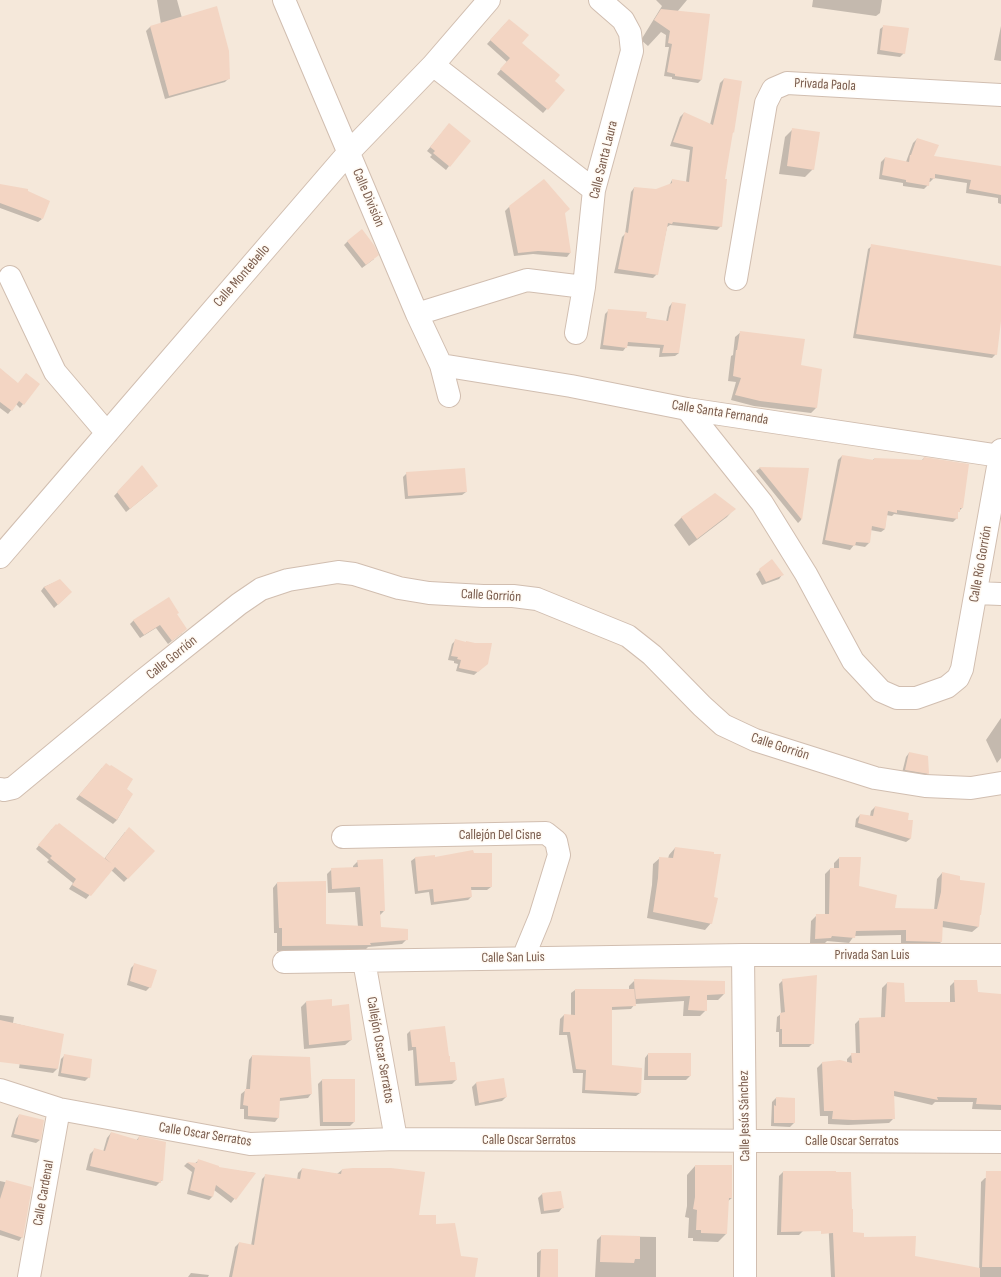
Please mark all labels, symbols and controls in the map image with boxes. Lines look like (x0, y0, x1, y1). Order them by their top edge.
street label: Privada Paola (794, 75, 856, 95)
street label: Calle Santa Laura (586, 119, 622, 201)
street label: Calle División (348, 166, 388, 230)
street label: Calle Montebello (210, 241, 274, 311)
street label: Calle Santa Fernanda (670, 397, 770, 429)
street label: Calle Río Gorrión (966, 524, 996, 604)
street label: Calle Gorrión (460, 586, 522, 606)
street label: Calle Gorrión (143, 633, 201, 683)
street label: Calle Gorrión (749, 730, 811, 764)
street label: Callejón Del Cisne (459, 827, 541, 843)
street label: Privada San Luis (835, 947, 909, 963)
street label: Calle San Luis (481, 949, 545, 967)
street label: Callejón Oscar Serratos (362, 995, 398, 1105)
street label: Calle Jesús Sánchez (736, 1070, 754, 1162)
street label: Calle Oscar Serratos (157, 1119, 253, 1151)
street label: Calle Oscar Serratos (482, 1132, 576, 1148)
street label: Calle Oscar Serratos (805, 1133, 899, 1149)
street label: Calle Cardenal (30, 1159, 58, 1227)

